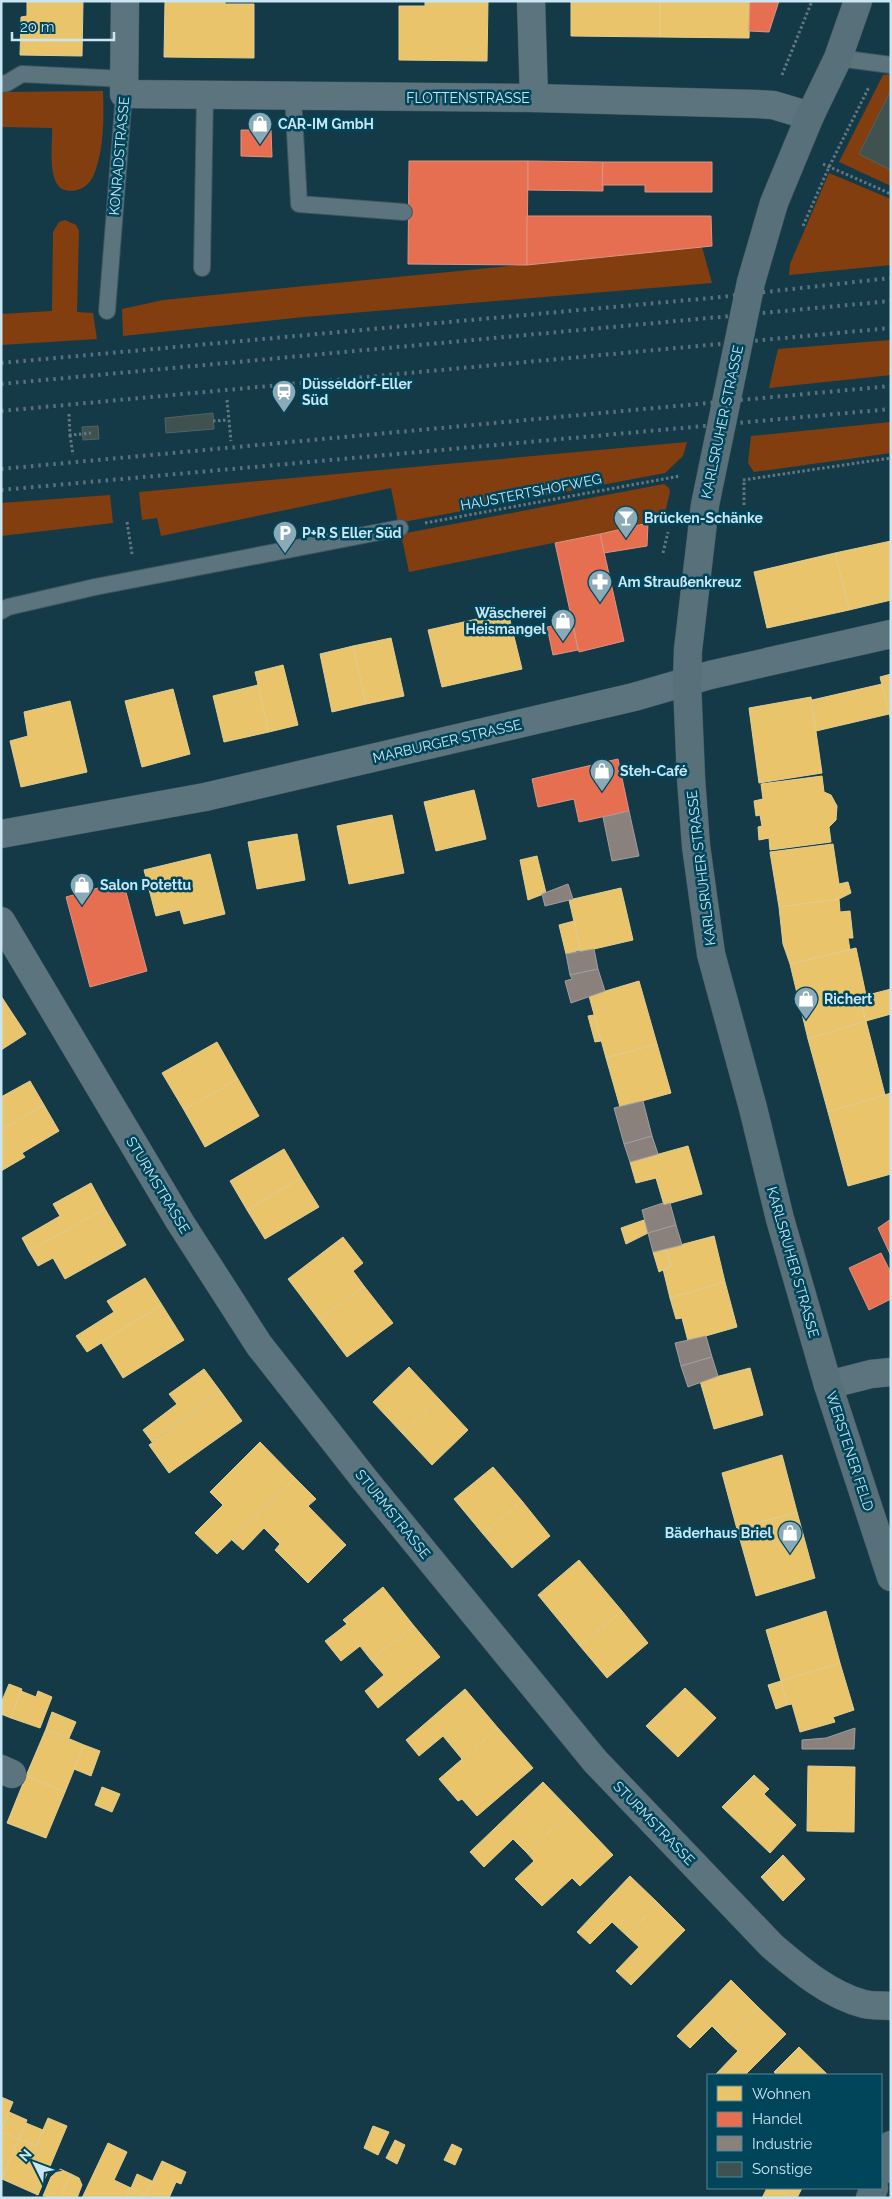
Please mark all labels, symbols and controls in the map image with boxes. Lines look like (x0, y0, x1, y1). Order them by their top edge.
scale bar (12, 10, 115, 42)
text: 20 m (20, 18, 55, 36)
street label: FLOTTENSTRASSE (406, 90, 530, 106)
street label: KONRADSTRASSE (106, 96, 132, 216)
shop icon: CAR-IM GmbH (247, 111, 273, 145)
place label: CAR-IM GmbH (278, 116, 374, 132)
street label: KARLSRUHER STRASSE (698, 344, 746, 500)
place label: Düsseldorf-Eller Süd (302, 376, 413, 408)
station icon: Düsseldorf-Eller Süd (271, 379, 297, 413)
street label: HAUSTERTSHOFWEG (459, 470, 603, 514)
bar icon: Brücken-Schänke (613, 505, 639, 539)
place label: Brücken-Schänke (644, 510, 763, 526)
parking icon: P+R S Eller Süd (272, 520, 298, 554)
place label: P+R S Eller Süd (302, 525, 402, 541)
pharmacy icon: Am Straußenkreuz (587, 569, 613, 603)
place label: Am Straußenkreuz (618, 574, 741, 590)
place label: Wäscherei Heismangel (466, 605, 547, 637)
shop icon: Wäscherei Heismangel (550, 608, 576, 642)
street label: MARBURGER STRASSE (371, 716, 523, 766)
shop icon: Steh-Café (589, 758, 615, 792)
place label: Steh-Café (620, 763, 688, 779)
street label: KARLSRUHER STRASSE (684, 789, 718, 947)
shop icon: Salon Potettu (69, 872, 95, 906)
place label: Salon Potettu (100, 877, 192, 893)
shop icon: Richert (793, 986, 819, 1020)
place label: Richert (824, 991, 873, 1007)
street label: STURMSTRASSE (123, 1134, 193, 1236)
street label: KARLSRUHER STRASSE (764, 1185, 822, 1339)
street label: WERSTENER FELD (823, 1389, 877, 1513)
street label: STURMSTRASSE (352, 1466, 434, 1562)
shop icon: Bäderhaus Briel (777, 1520, 803, 1554)
place label: Bäderhaus Briel (665, 1525, 773, 1541)
street label: STURMSTRASSE (610, 1778, 698, 1868)
legend (707, 2074, 882, 2189)
text: Wohnen (752, 2085, 811, 2103)
text: Handel (752, 2110, 803, 2128)
text: Industrie (752, 2135, 813, 2153)
north arrow (10, 2139, 60, 2189)
text: N (16, 2146, 35, 2165)
text: Sonstige (752, 2160, 813, 2178)

